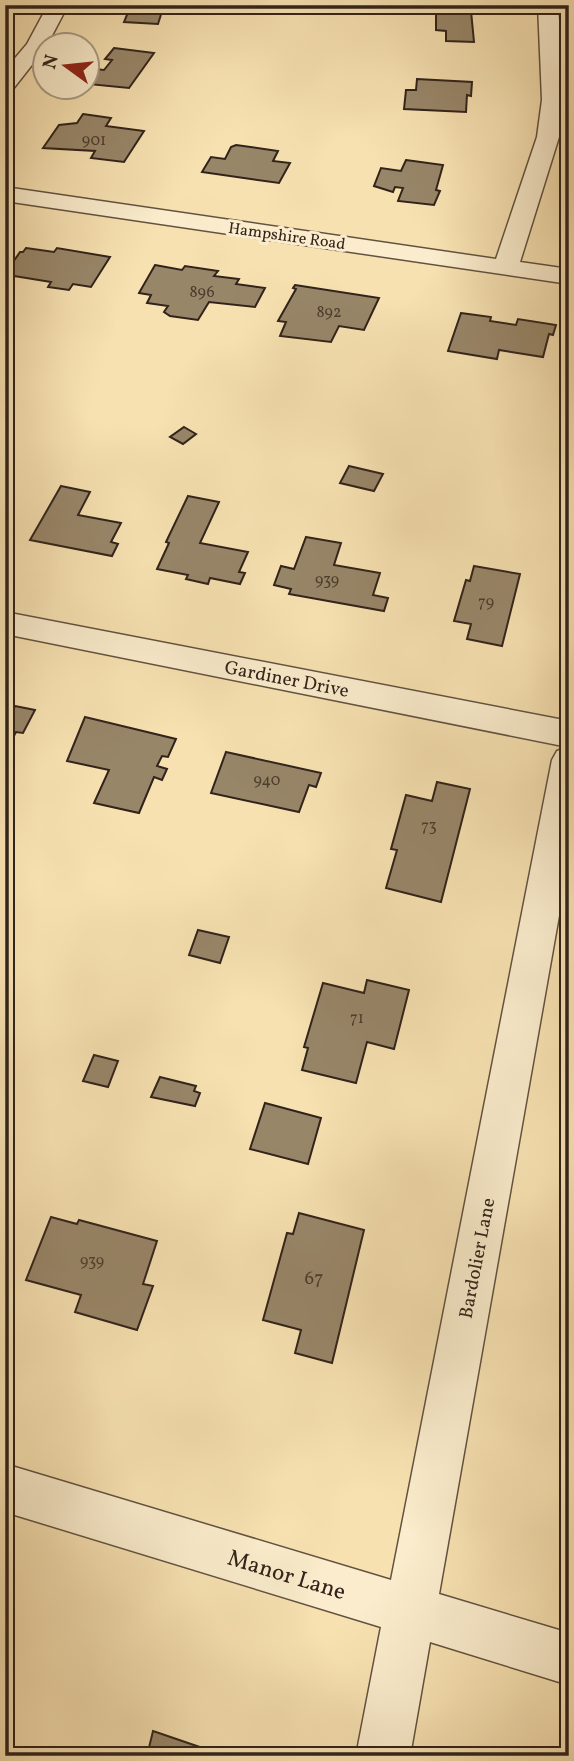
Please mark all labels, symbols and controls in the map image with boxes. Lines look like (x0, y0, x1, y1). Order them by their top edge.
north arrow (32, 32, 102, 102)
text: N (37, 52, 66, 72)
house number: 901 (82, 130, 106, 152)
street label: Hampshire Road (227, 218, 347, 256)
house number: 896 (189, 282, 215, 304)
house number: 892 (316, 302, 342, 324)
house number: 939 (315, 570, 339, 592)
house number: 79 (478, 592, 494, 614)
street label: Gardiner Drive (222, 655, 351, 705)
house number: 940 (254, 770, 280, 792)
house number: 73 (421, 816, 437, 838)
house number: 71 (350, 1008, 364, 1030)
street label: Bardolier Lane (454, 1196, 502, 1321)
house number: 939 (80, 1251, 104, 1273)
house number: 67 (305, 1266, 323, 1292)
street label: Manor Lane (223, 1543, 349, 1609)

